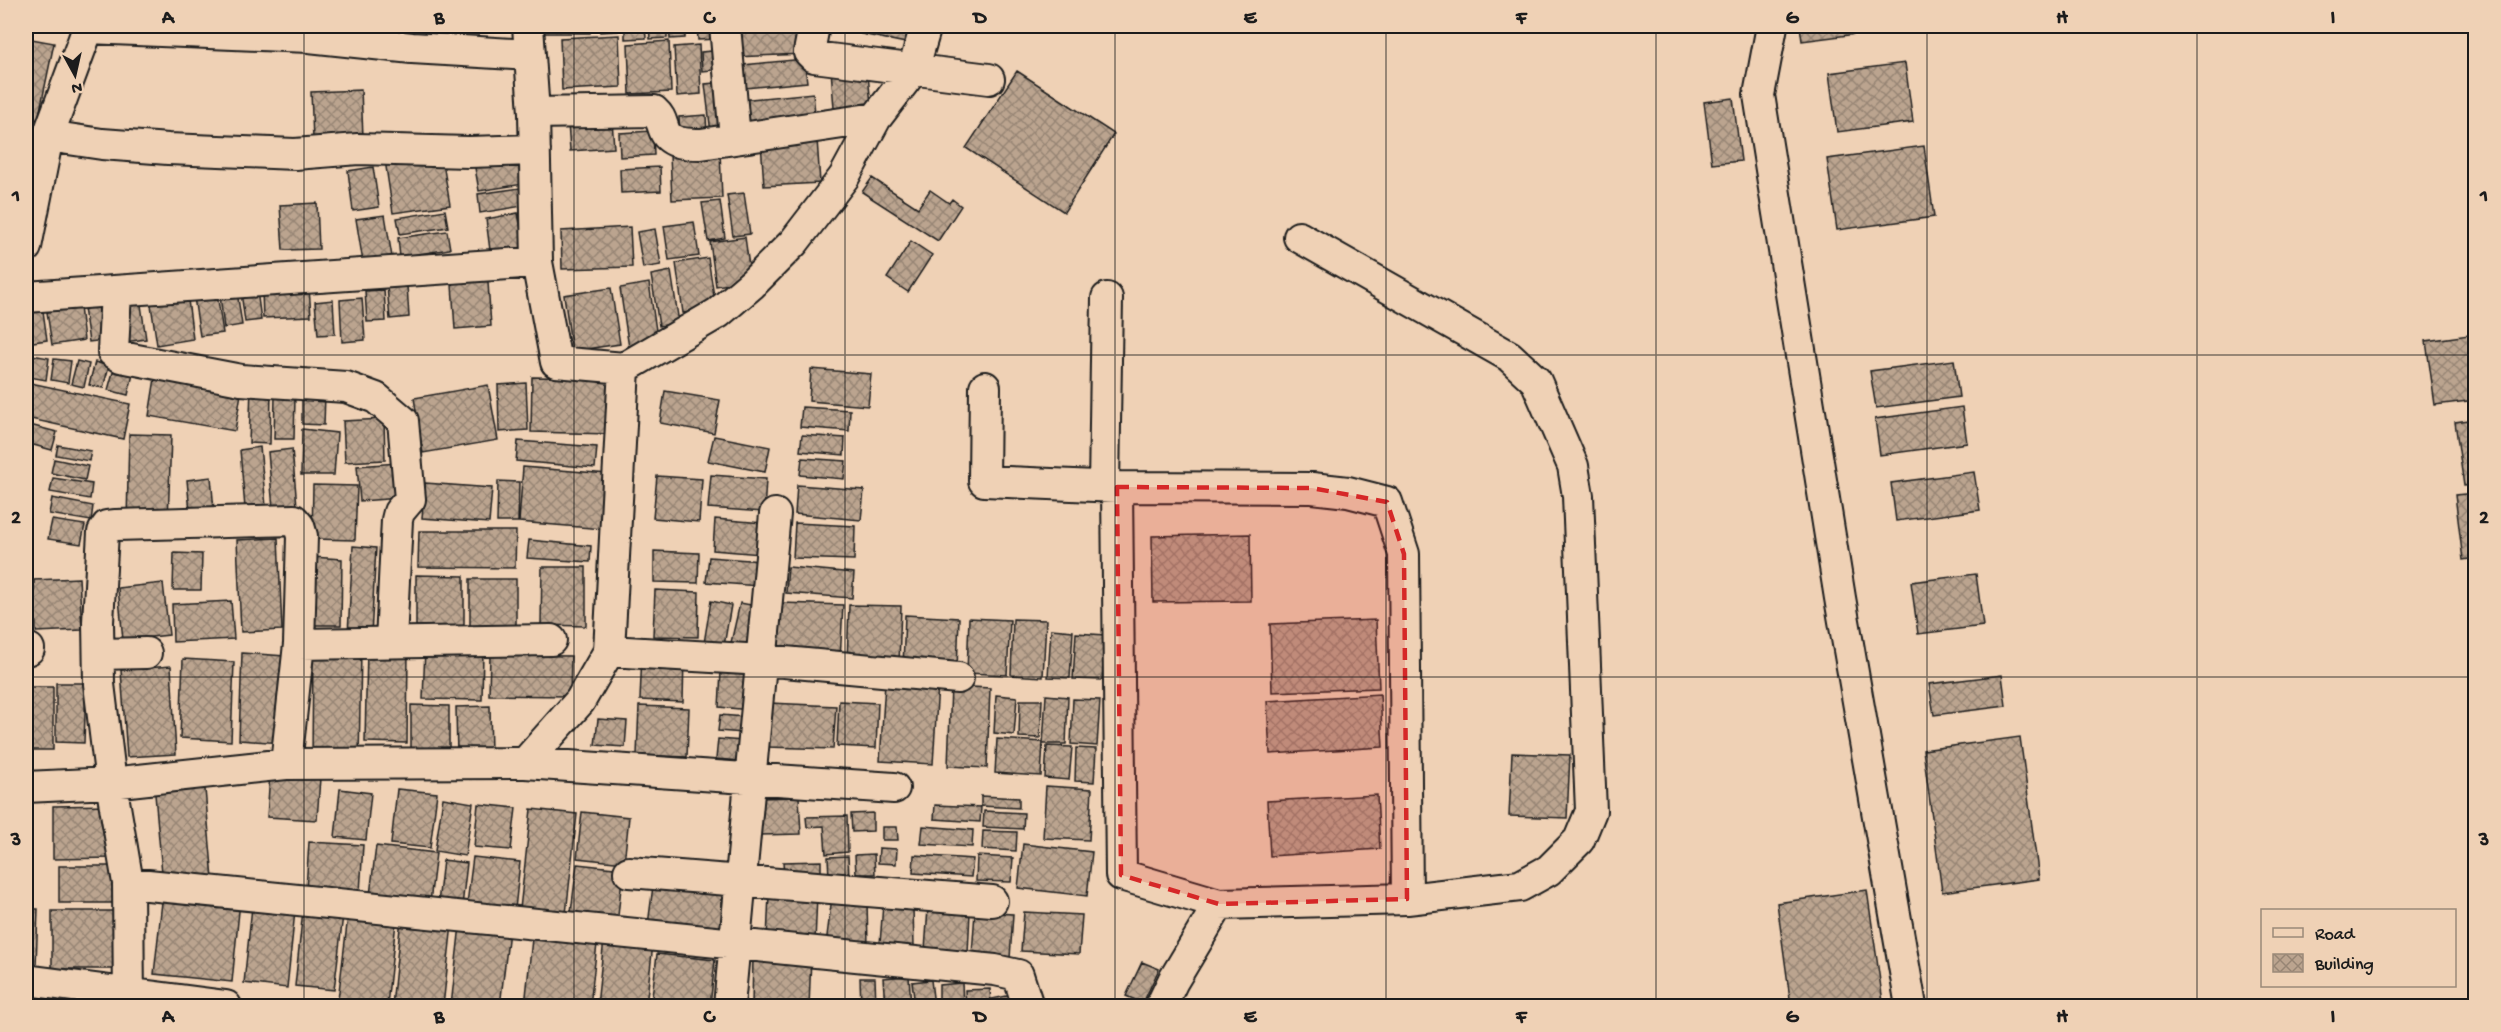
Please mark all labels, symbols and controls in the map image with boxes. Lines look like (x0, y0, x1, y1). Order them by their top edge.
text: A (161, 8, 176, 31)
text: B (433, 8, 445, 31)
text: C (703, 8, 717, 31)
text: D (971, 8, 987, 31)
text: E (1244, 8, 1258, 31)
text: F (1515, 8, 1528, 31)
text: G (1786, 8, 1800, 31)
text: H (2056, 8, 2068, 31)
text: I (2331, 8, 2336, 31)
north arrow (45, 45, 105, 105)
text: N (70, 76, 83, 97)
text: 1 (11, 186, 20, 209)
text: 1 (2479, 186, 2488, 209)
text: 2 (11, 508, 21, 531)
text: 2 (2479, 508, 2489, 531)
text: 3 (10, 830, 21, 853)
text: 3 (2478, 830, 2489, 853)
legend (2261, 909, 2456, 987)
text: Road (2315, 925, 2356, 946)
text: Building (2314, 955, 2374, 976)
text: A (161, 1007, 176, 1030)
text: B (433, 1007, 445, 1030)
text: C (703, 1007, 717, 1030)
text: D (971, 1007, 987, 1030)
text: E (1244, 1007, 1258, 1030)
text: F (1515, 1007, 1528, 1030)
text: G (1786, 1007, 1800, 1030)
text: H (2056, 1007, 2068, 1030)
text: I (2331, 1007, 2336, 1030)

